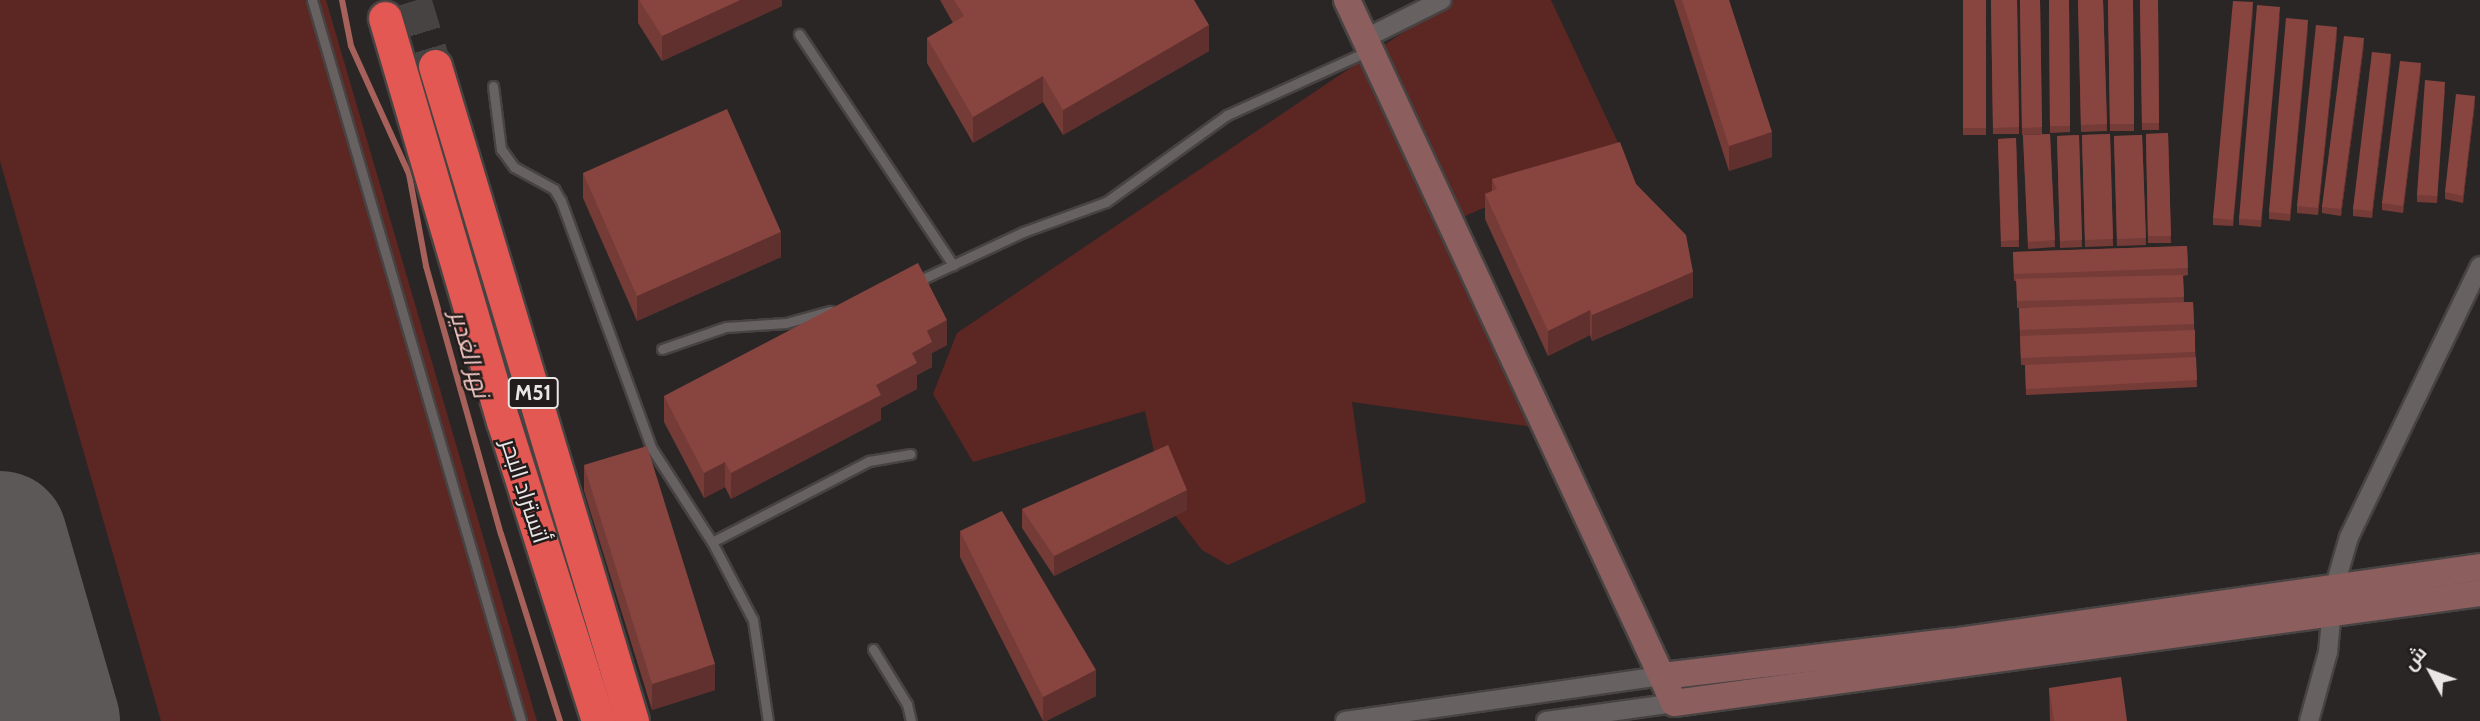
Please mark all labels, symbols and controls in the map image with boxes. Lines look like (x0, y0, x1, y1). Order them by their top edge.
water label: نهر الغدير (444, 307, 496, 401)
road number: M51 (507, 376, 559, 410)
street label: أتستراد البحر (495, 435, 555, 547)
north arrow (2396, 637, 2466, 707)
text: ش (2398, 641, 2431, 675)

